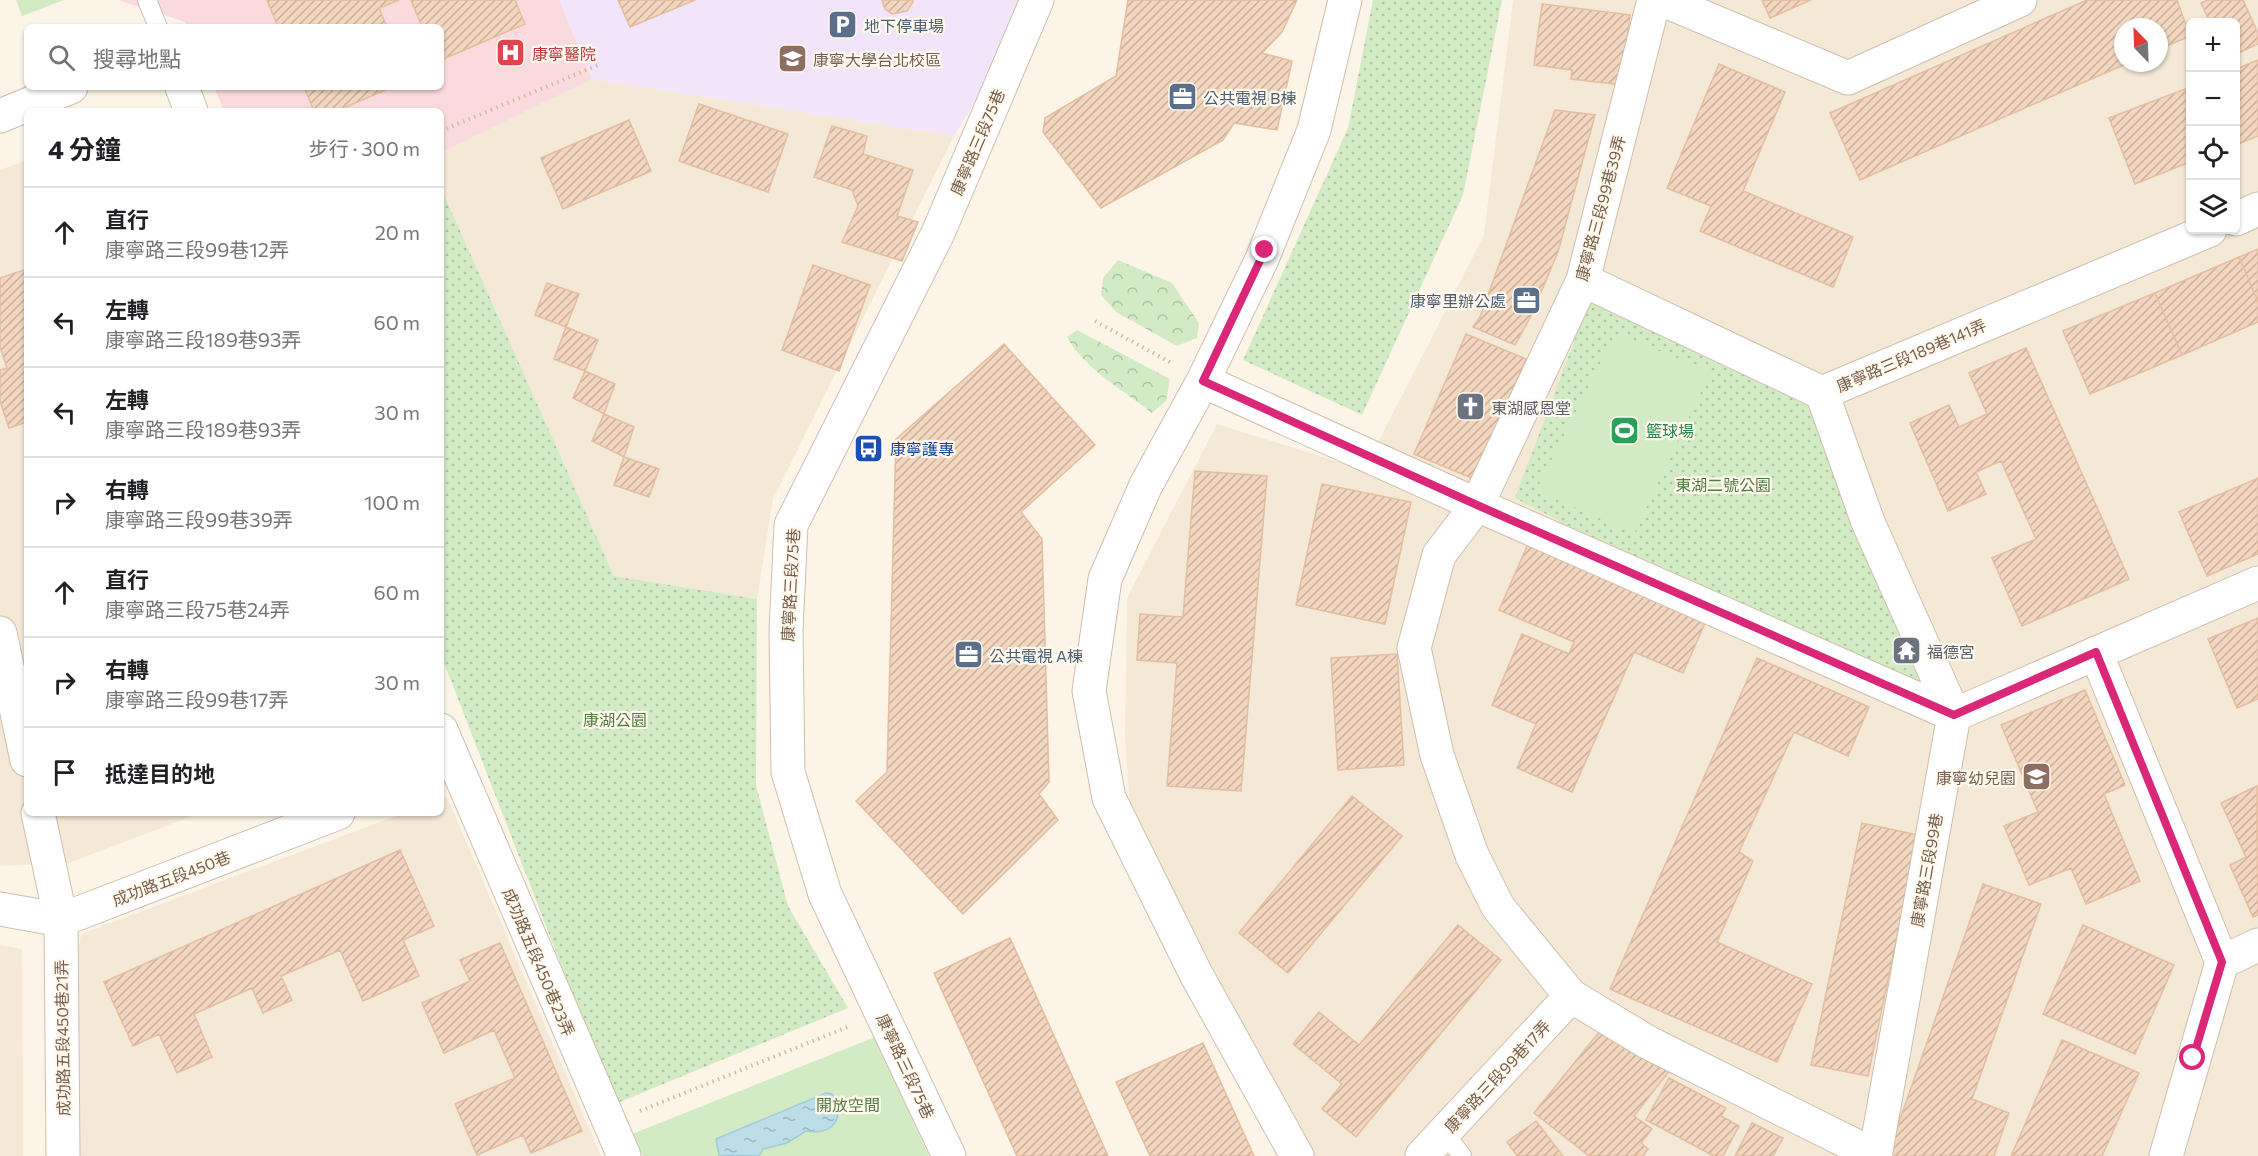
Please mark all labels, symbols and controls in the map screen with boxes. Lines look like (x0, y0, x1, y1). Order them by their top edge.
parking icon: 地下停車場 (827, 9, 859, 41)
place label: 地下停車場 (864, 16, 944, 35)
north arrow (2114, 18, 2168, 72)
map controls (2186, 18, 2240, 234)
button: + (2186, 18, 2240, 72)
search box (24, 24, 444, 90)
hospital icon: 康寧醫院 (495, 37, 527, 69)
icon: search (45, 41, 78, 74)
school or university icon: 康寧大學台北校區 (776, 43, 808, 75)
place label: 康寧醫院 (532, 44, 596, 63)
text: 搜尋地點 (93, 45, 181, 72)
place label: 康寧大學台北校區 (813, 50, 941, 69)
button: − (2186, 72, 2240, 126)
office icon: 公共電視 B棟 (1166, 81, 1198, 113)
street label: 康寧路三段75巷 (946, 86, 1008, 198)
place label: 公共電視 B棟 (1203, 88, 1296, 107)
button: locate (2186, 126, 2240, 180)
text: 4 分鐘 (48, 133, 121, 164)
street label: 康寧路三段99巷39弄 (1571, 133, 1629, 283)
text: 步行 · 300 m (309, 136, 420, 160)
button: layers (2186, 180, 2240, 234)
text: 直行 (105, 206, 149, 233)
icon: ahead (48, 216, 81, 249)
text: 20 m (375, 220, 420, 244)
route end (1251, 236, 1277, 262)
text: 康寧路三段99巷12弄 (105, 237, 289, 261)
office icon: 康寧里辦公處 (1511, 284, 1543, 316)
place label: 康寧里辦公處 (1410, 291, 1506, 310)
text: 左轉 (105, 296, 149, 323)
icon: left (48, 306, 81, 339)
text: 60 m (374, 310, 420, 334)
street label: 康寧路三段189巷141弄 (1833, 315, 1989, 395)
text: 康寧路三段189巷93弄 (105, 327, 301, 351)
text: 左轉 (105, 386, 149, 413)
church icon: 東湖感恩堂 (1454, 391, 1486, 423)
icon: left (48, 396, 81, 429)
place label: 東湖感恩堂 (1491, 398, 1571, 417)
text: 30 m (374, 400, 420, 424)
sports icon: 籃球場 (1609, 414, 1641, 446)
text: 康寧路三段189巷93弄 (105, 417, 301, 441)
place label: 籃球場 (1646, 421, 1694, 440)
bus stop icon: 康寧護專 (853, 432, 885, 464)
place label: 康寧護專 (890, 439, 954, 458)
park label: 東湖二號公園 (1675, 475, 1771, 494)
text: 右轉 (105, 476, 149, 503)
icon: right (48, 486, 81, 519)
text: 100 m (364, 490, 420, 514)
text: 康寧路三段99巷39弄 (105, 507, 293, 531)
street label: 康寧路三段75巷 (778, 528, 802, 642)
text: 直行 (105, 566, 149, 593)
icon: ahead (48, 576, 81, 609)
text: 60 m (374, 580, 420, 604)
text: 康寧路三段75巷24弄 (105, 597, 290, 621)
temple icon: 福德宮 (1890, 635, 1922, 667)
office icon: 公共電視 A棟 (952, 639, 984, 671)
place label: 福德宮 (1927, 642, 1975, 661)
place label: 公共電視 A棟 (989, 646, 1083, 665)
text: 右轉 (105, 656, 149, 683)
icon: right (48, 666, 81, 699)
text: 30 m (374, 670, 420, 694)
text: 康寧路三段99巷17弄 (105, 687, 288, 711)
park label: 康湖公園 (583, 710, 647, 729)
icon: arrive (48, 756, 81, 789)
text: 抵達目的地 (105, 760, 215, 787)
school or university icon: 康寧幼兒園 (2021, 761, 2053, 793)
place label: 康寧幼兒園 (1936, 768, 2016, 787)
street label: 康寧路三段99巷 (1907, 812, 1945, 928)
street label: 成功路五段450巷 (109, 847, 233, 909)
street label: 成功路五段450巷23弄 (499, 885, 579, 1039)
street label: 成功路五段450巷21弄 (51, 959, 73, 1117)
street label: 康寧路三段75巷 (873, 1011, 939, 1121)
street label: 康寧路三段99巷17弄 (1440, 1016, 1554, 1136)
route start (2179, 1044, 2205, 1070)
park label: 開放空間 (816, 1095, 880, 1114)

